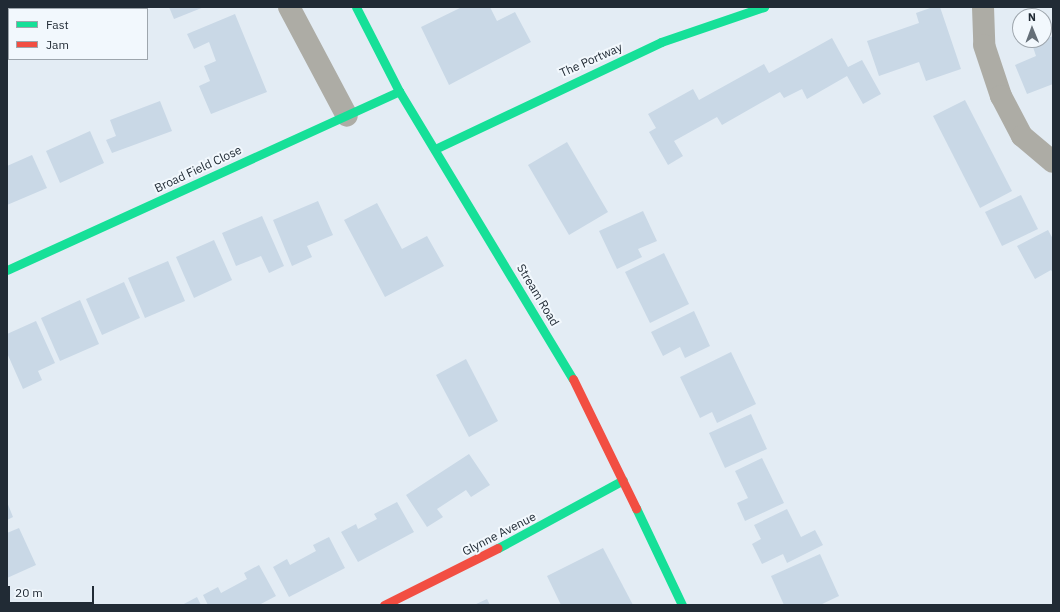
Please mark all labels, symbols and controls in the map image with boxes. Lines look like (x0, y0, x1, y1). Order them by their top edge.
legend (8, 8, 148, 60)
north arrow (1012, 8, 1052, 48)
text: N (1028, 10, 1036, 24)
text: Fast (46, 17, 69, 32)
text: Jam (46, 37, 69, 52)
street label: The Portway (557, 40, 625, 80)
street label: Broad Field Close (152, 143, 244, 195)
street label: Stream Road (514, 262, 562, 328)
street label: Glynne Avenue (460, 509, 538, 559)
scale bar (10, 578, 96, 604)
text: 20 m (15, 585, 43, 600)

